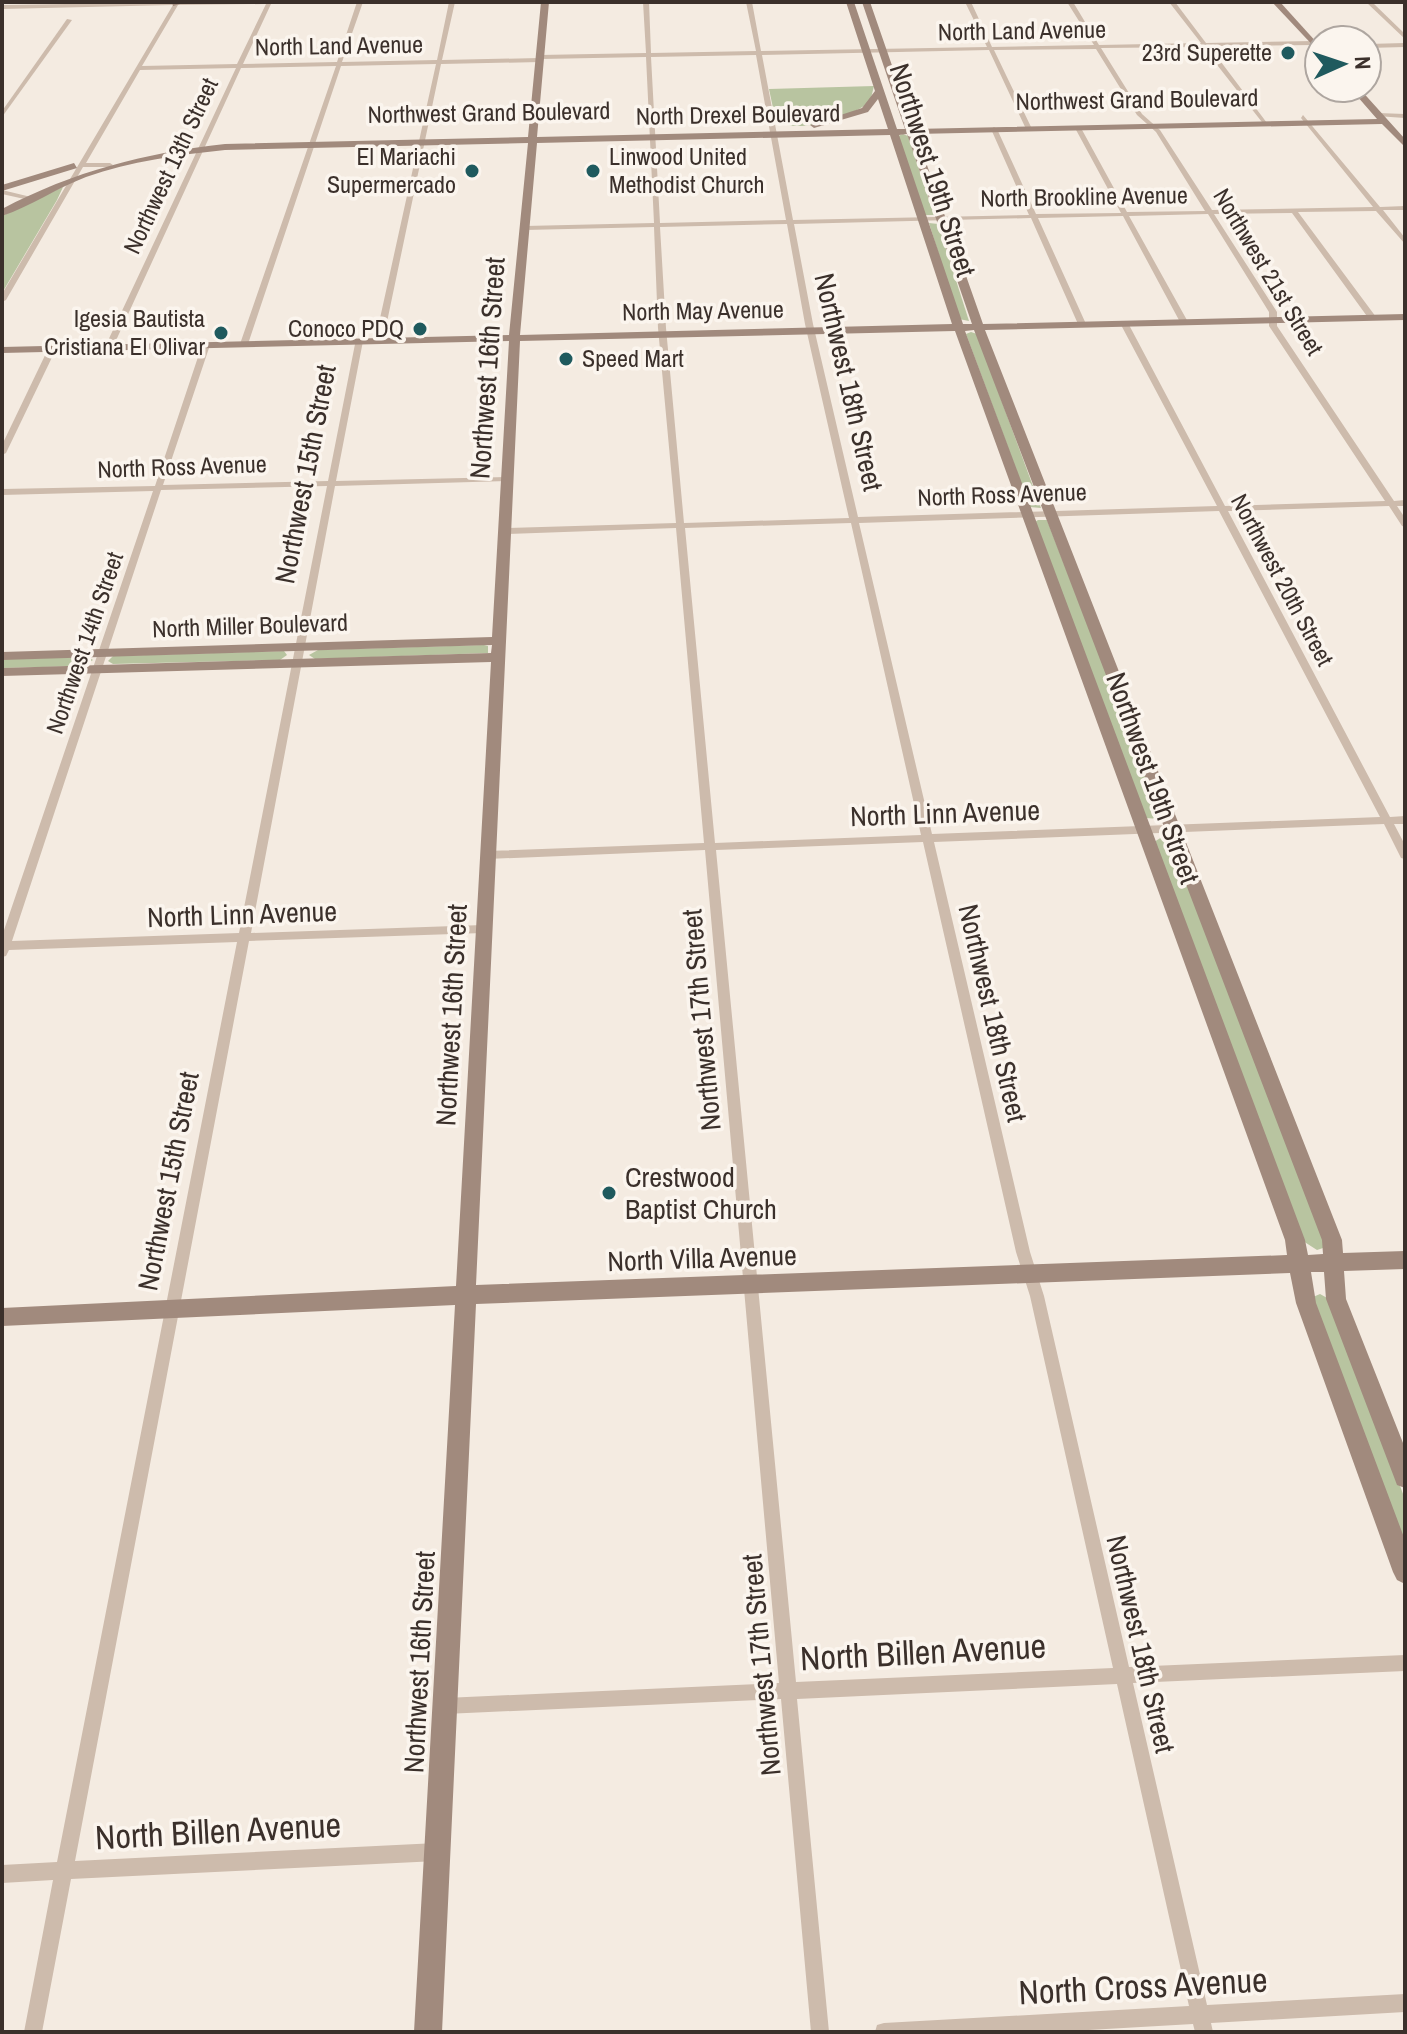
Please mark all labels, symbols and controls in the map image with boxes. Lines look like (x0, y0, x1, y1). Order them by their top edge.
street label: North Land Avenue (938, 13, 1106, 47)
north arrow (1303, 24, 1383, 104)
street label: North Land Avenue (255, 28, 423, 62)
place label: 23rd Superette (1142, 36, 1272, 68)
marker: 23rd Superette (1279, 44, 1297, 62)
text: N (1348, 56, 1378, 70)
street label: Northwest 19th Street (881, 59, 985, 281)
street label: Northwest 13th Street (115, 72, 225, 259)
street label: Northwest Grand Boulevard (1015, 81, 1259, 117)
street label: Northwest Grand Boulevard (367, 94, 611, 130)
street label: North Drexel Boulevard (635, 96, 841, 132)
place label: El Mariachi Supermercado (327, 140, 456, 200)
place label: Linwood United Methodist Church (609, 140, 764, 200)
marker: El Mariachi Supermercado (463, 162, 481, 180)
marker: Linwood United Methodist Church (584, 162, 602, 180)
street label: North Brookline Avenue (980, 178, 1188, 214)
street label: Northwest 21st Street (1206, 182, 1332, 361)
street label: Northwest 16th Street (460, 256, 514, 480)
street label: Northwest 18th Street (806, 270, 892, 494)
street label: North May Avenue (622, 293, 784, 327)
place label: Igesia Bautista Cristiana El Olivar (44, 302, 205, 362)
place label: Conoco PDQ (288, 312, 404, 344)
marker: Conoco PDQ (411, 320, 429, 338)
marker: Igesia Bautista Cristiana El Olivar (212, 324, 230, 342)
place label: Speed Mart (582, 342, 684, 374)
marker: Speed Mart (557, 350, 575, 368)
street label: Northwest 15th Street (265, 361, 345, 587)
street label: North Ross Avenue (97, 447, 267, 485)
street label: North Ross Avenue (917, 475, 1087, 513)
street label: Northwest 20th Street (1224, 488, 1342, 672)
street label: Northwest 14th Street (38, 547, 130, 738)
street label: North Miller Boulevard (152, 606, 348, 644)
street label: Northwest 19th Street (1097, 667, 1209, 889)
street label: North Linn Avenue (849, 791, 1041, 835)
street label: North Linn Avenue (146, 892, 338, 936)
street label: Northwest 18th Street (950, 901, 1036, 1125)
street label: Northwest 16th Street (426, 903, 476, 1127)
street label: Northwest 17th Street (672, 908, 730, 1132)
street label: Northwest 15th Street (128, 1068, 208, 1294)
place label: Crestwood Baptist Church (625, 1158, 777, 1228)
marker: Crestwood Baptist Church (600, 1184, 618, 1202)
street label: North Villa Avenue (607, 1236, 797, 1280)
street label: Northwest 18th Street (1098, 1532, 1184, 1756)
street label: Northwest 16th Street (394, 1550, 444, 1774)
street label: Northwest 17th Street (732, 1553, 790, 1777)
street label: North Billen Avenue (799, 1623, 1047, 1681)
street label: North Billen Avenue (94, 1802, 342, 1860)
street label: North Cross Avenue (1017, 1957, 1269, 2015)

